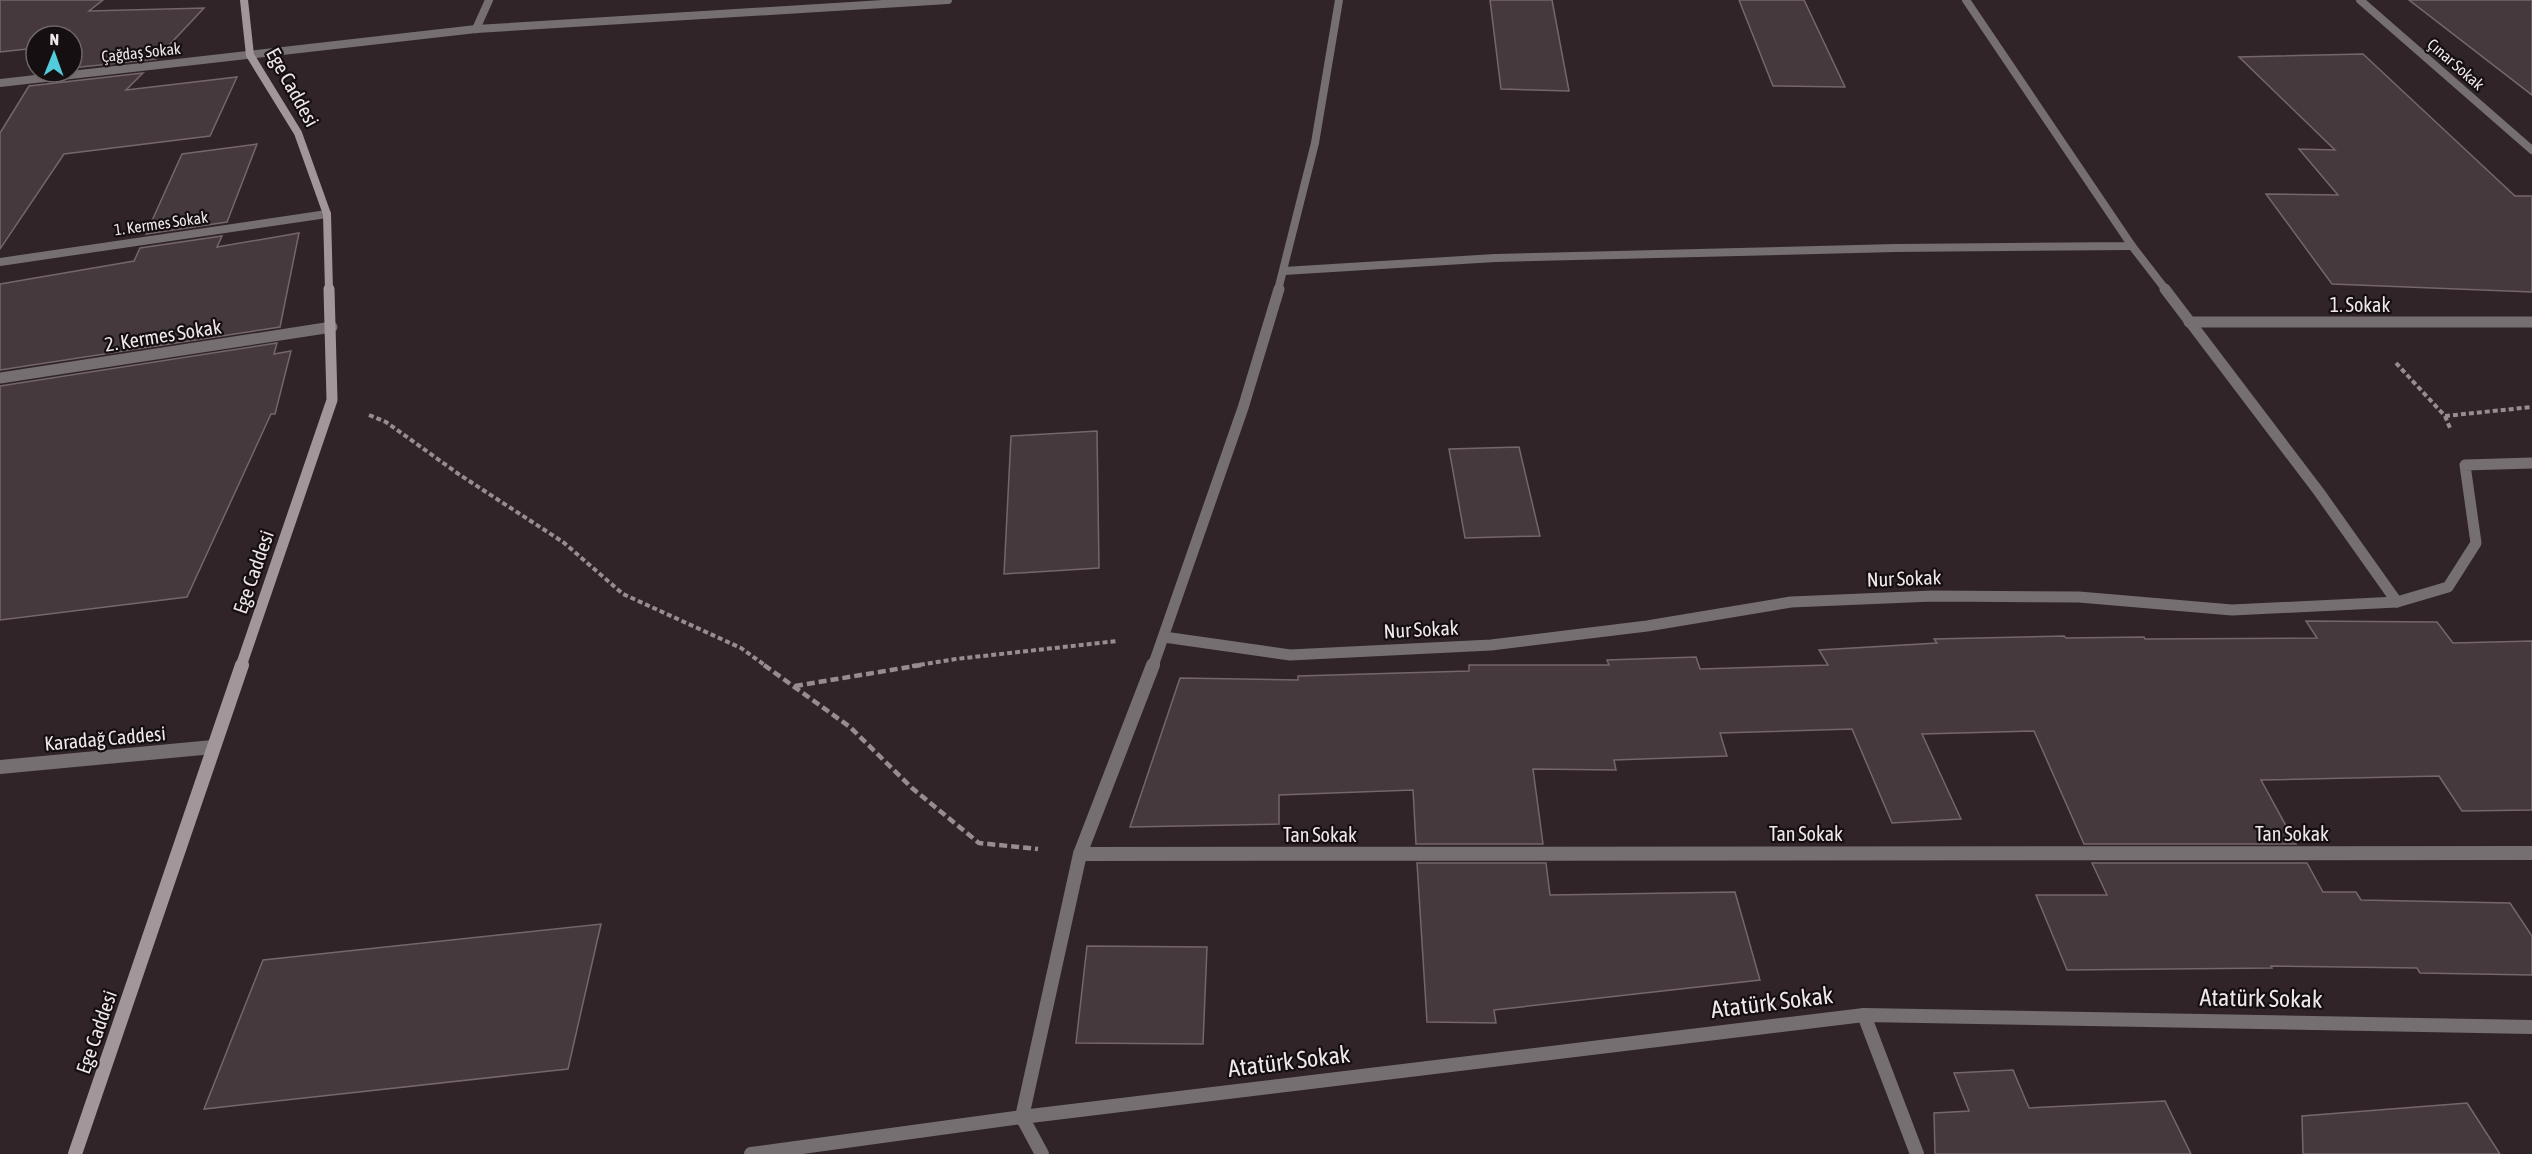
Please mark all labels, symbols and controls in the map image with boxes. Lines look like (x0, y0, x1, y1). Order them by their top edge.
north arrow (24, 24, 84, 84)
text: N (49, 30, 59, 48)
street label: Çınar Sokak (2423, 35, 2488, 94)
street label: Çağdaş Sokak (100, 39, 182, 66)
street label: Ege Caddesi (262, 44, 324, 130)
street label: 1. Kermes Sokak (113, 208, 209, 238)
street label: 1. Sokak (2330, 293, 2390, 316)
street label: 2. Kermes Sokak (103, 314, 223, 356)
street label: Ege Caddesi (228, 527, 278, 617)
street label: Nur Sokak (1866, 565, 1942, 591)
street label: Nur Sokak (1383, 616, 1459, 642)
street label: Karadağ Caddesi (43, 721, 167, 755)
street label: Tan Sokak (1769, 822, 1843, 845)
street label: Tan Sokak (2255, 822, 2329, 845)
street label: Tan Sokak (1283, 823, 1357, 846)
street label: Atatürk Sokak (1709, 981, 1835, 1023)
street label: Atatürk Sokak (2199, 983, 2323, 1013)
street label: Ege Caddesi (71, 987, 121, 1077)
street label: Atatürk Sokak (1226, 1040, 1352, 1082)

